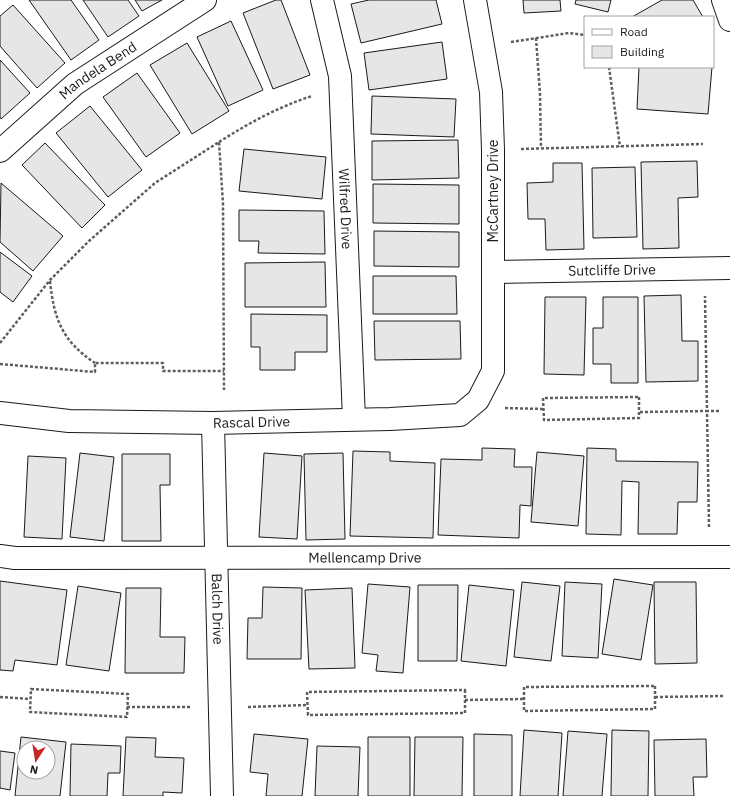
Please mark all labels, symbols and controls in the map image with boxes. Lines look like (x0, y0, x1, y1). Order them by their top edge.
legend (584, 16, 714, 68)
text: Road (620, 24, 648, 39)
street label: Mandela Bend (55, 38, 140, 103)
text: Building (620, 44, 665, 59)
street label: McCartney Drive (484, 139, 502, 243)
street label: Wilfred Drive (335, 168, 356, 250)
street label: Sutcliffe Drive (568, 260, 656, 280)
street label: Rascal Drive (213, 412, 291, 432)
street label: Mellencamp Drive (308, 548, 422, 567)
street label: Balch Drive (208, 573, 227, 645)
north arrow (16, 740, 56, 780)
text: N (29, 762, 39, 777)

